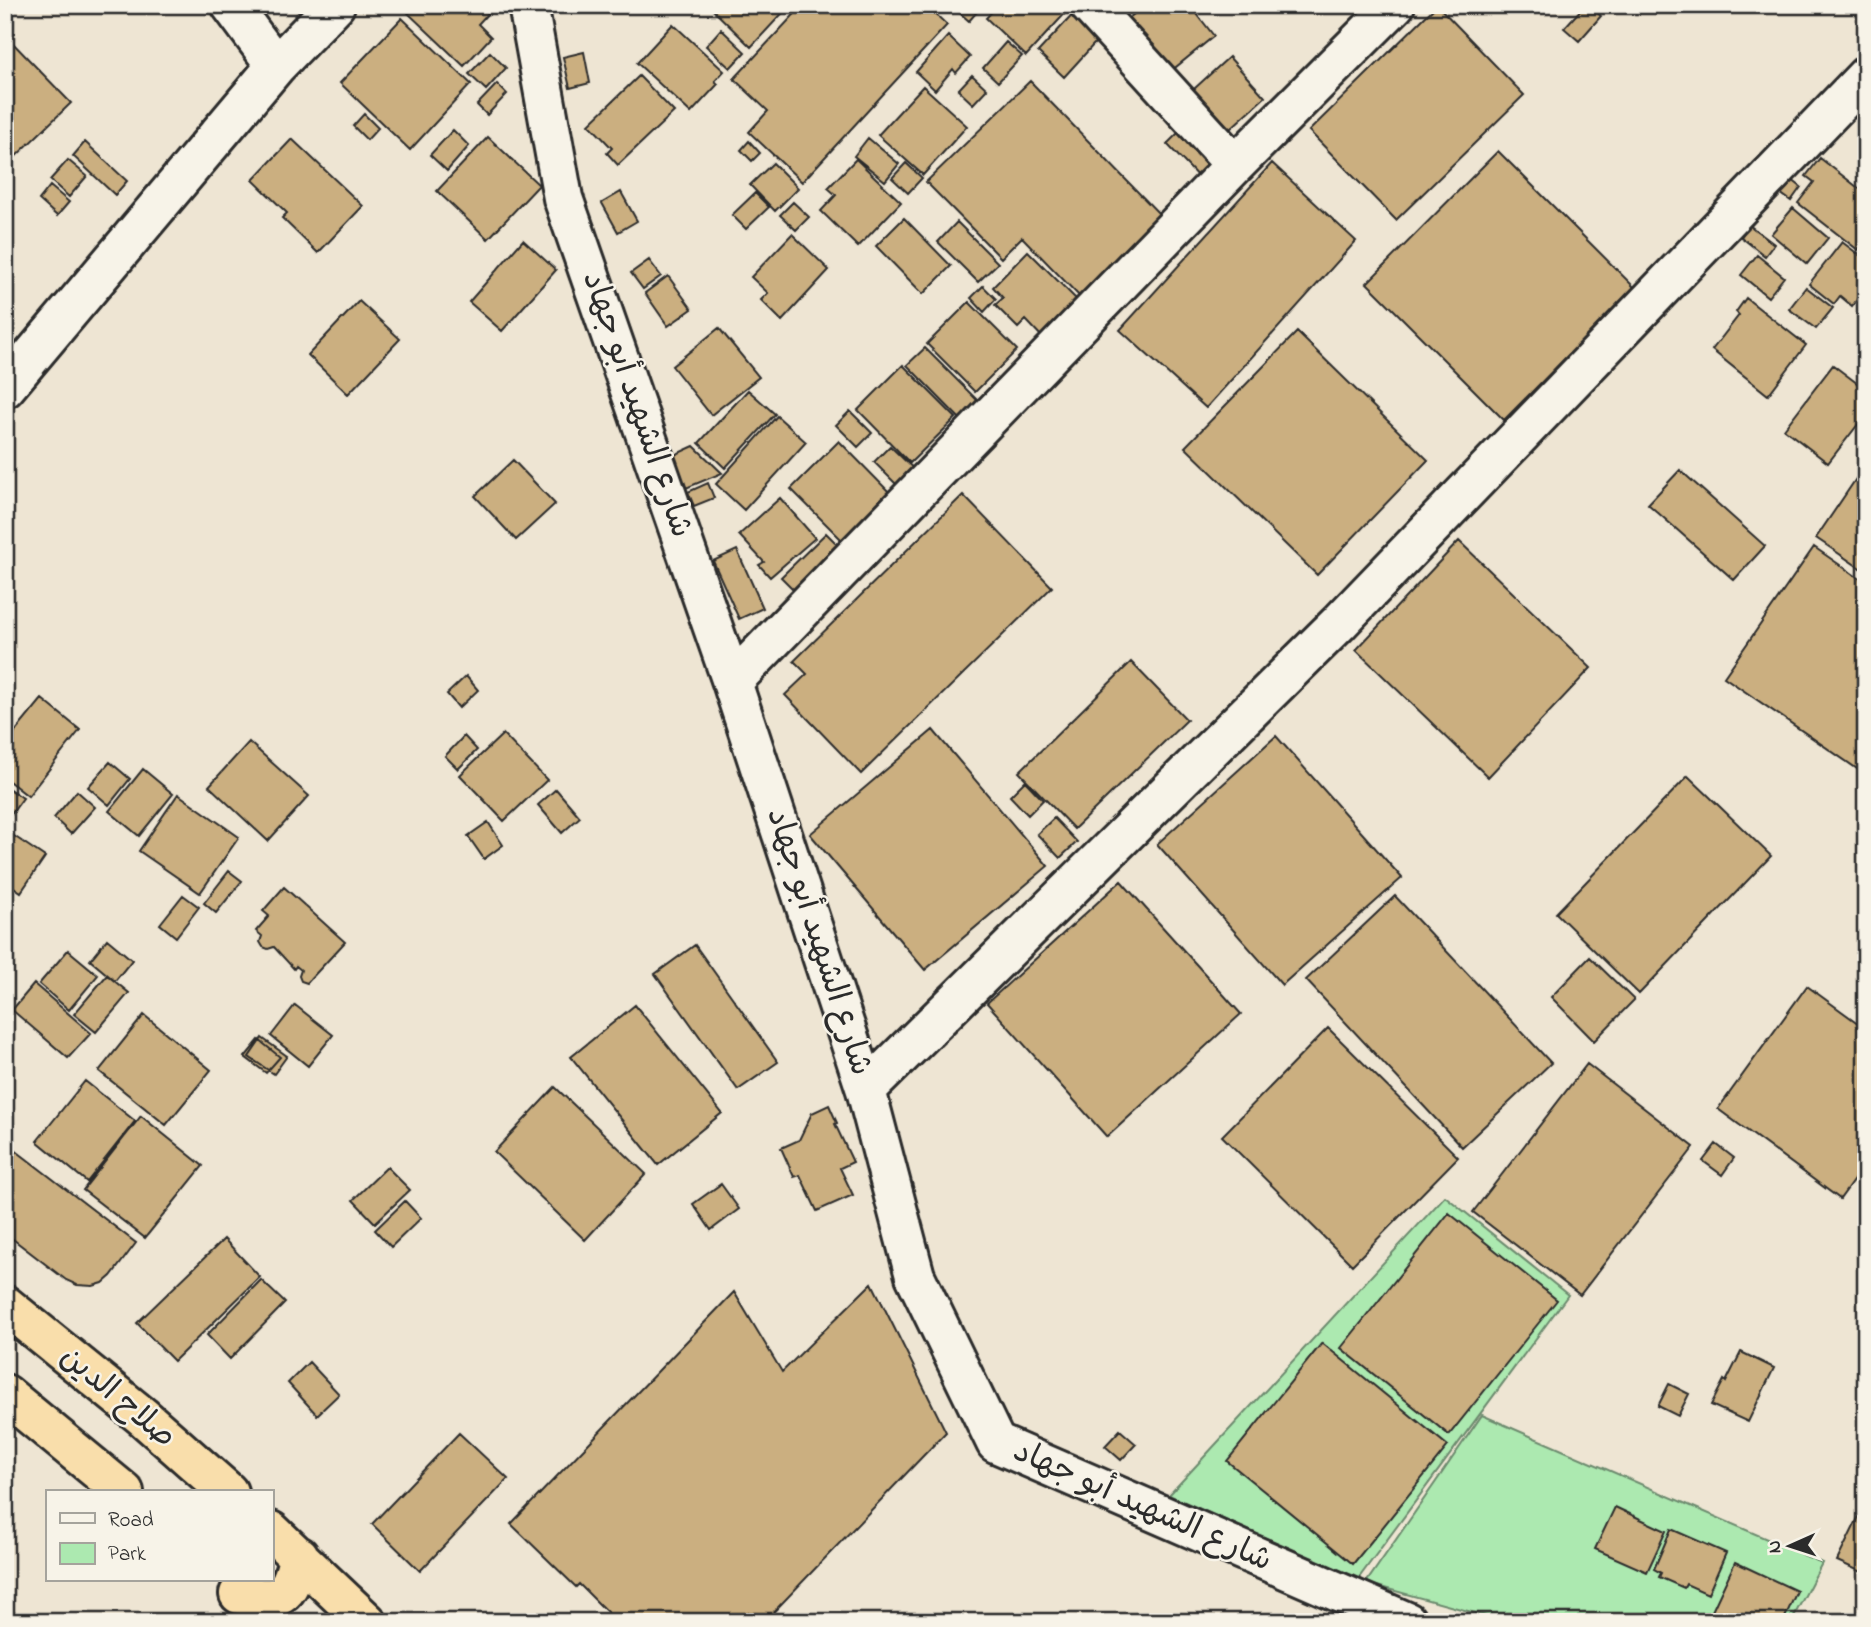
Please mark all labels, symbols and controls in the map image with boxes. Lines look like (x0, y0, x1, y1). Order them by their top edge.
street label: شارع الشهيد أبو جهاد (568, 266, 704, 544)
street label: شارع الشهيد أبو جهاد (753, 802, 883, 1082)
street label: صلاح الدين (48, 1335, 186, 1461)
street label: شارع الشهيد أبو جهاد (1005, 1429, 1279, 1585)
legend (46, 1490, 273, 1582)
text: Road (108, 1506, 154, 1536)
north arrow (1756, 1512, 1826, 1582)
text: N (1762, 1539, 1789, 1554)
text: Park (108, 1540, 147, 1570)

